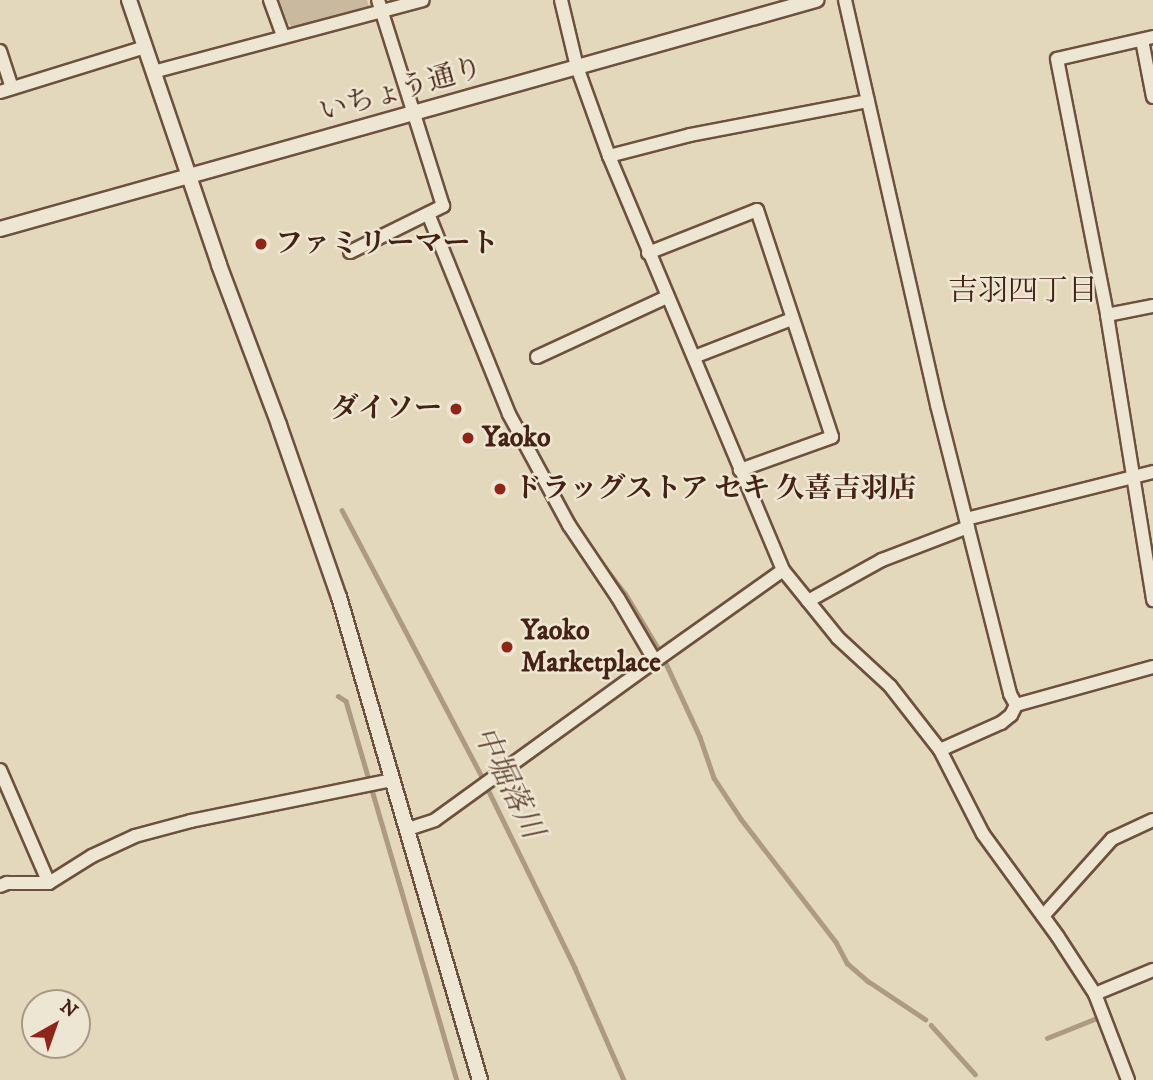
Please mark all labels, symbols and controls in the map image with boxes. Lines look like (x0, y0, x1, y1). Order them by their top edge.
street label: いちょう通り (316, 51, 486, 129)
place label: ファミリーマート (275, 227, 499, 261)
marker: ファミリーマート (253, 236, 269, 252)
district label: 吉羽四丁目 (948, 274, 1098, 310)
place label: ダイソー (330, 392, 442, 426)
marker: ダイソー (448, 401, 464, 417)
place label: Yaoko (482, 421, 551, 455)
marker: Yaoko (460, 430, 476, 446)
place label: ドラッグストア セキ 久喜吉羽店 (514, 472, 918, 506)
marker: ドラッグストア セキ 久喜吉羽店 (492, 481, 508, 497)
place label: Yaoko Marketplace (521, 614, 661, 680)
marker: Yaoko Marketplace (499, 639, 515, 655)
water label: 中堀落川 (465, 721, 549, 845)
north arrow (21, 989, 91, 1059)
text: N (55, 995, 82, 1023)

